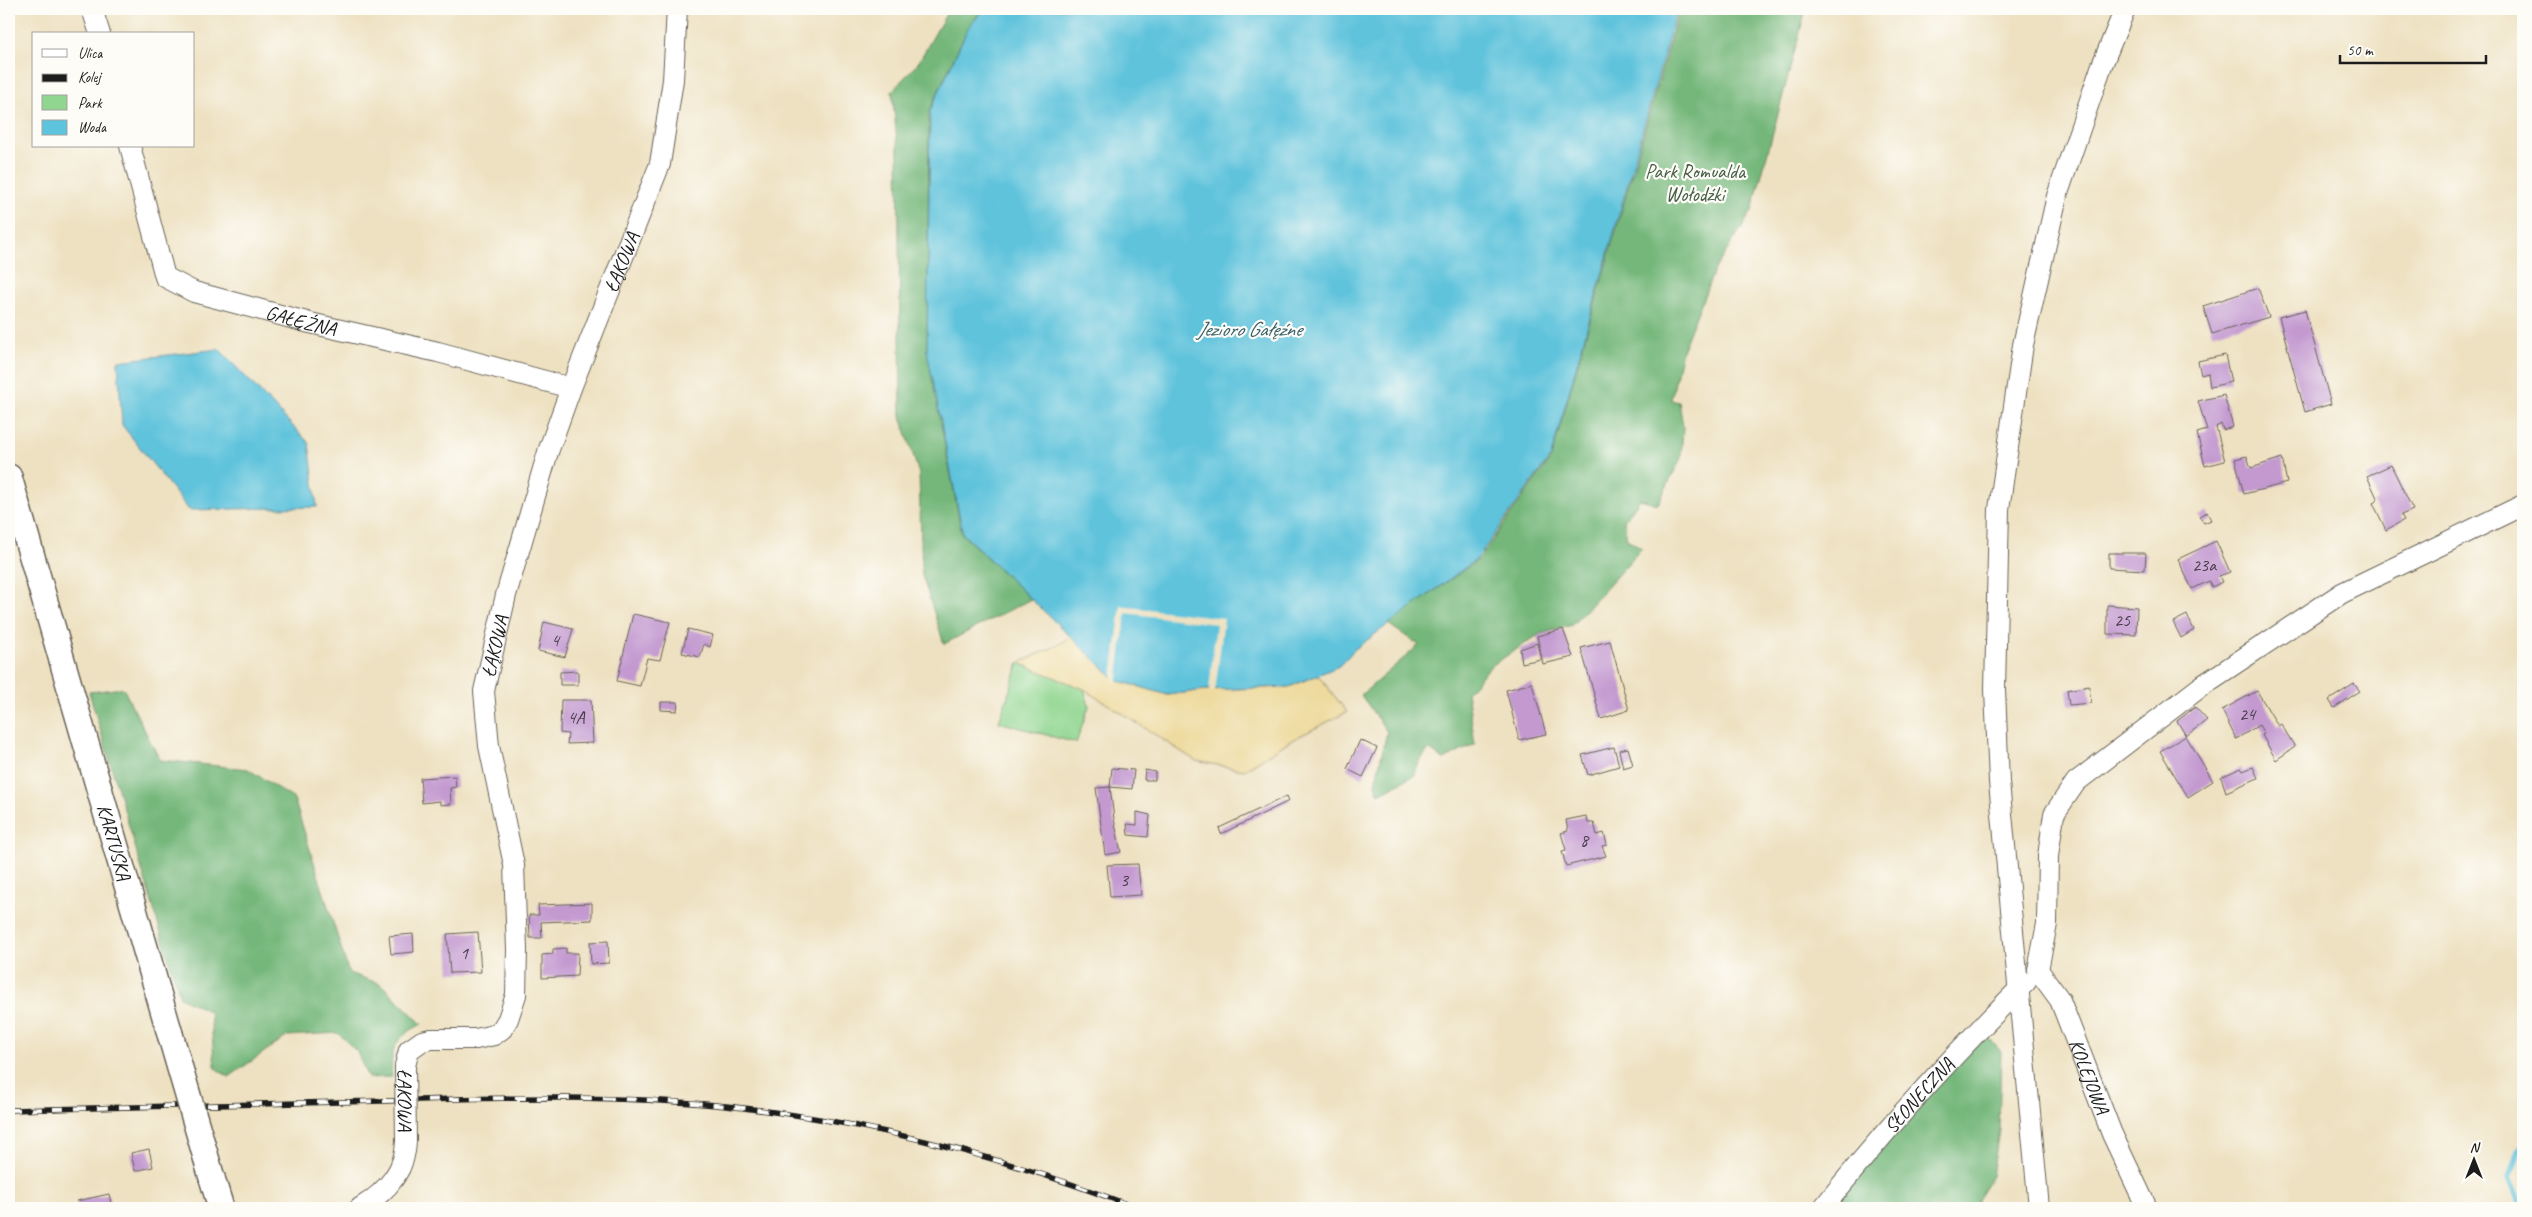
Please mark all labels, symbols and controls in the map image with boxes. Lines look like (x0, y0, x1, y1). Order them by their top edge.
legend (32, 32, 195, 148)
scale bar (2340, 32, 2486, 64)
text: 50 m (2347, 41, 2374, 60)
text: Ulica (78, 44, 103, 63)
text: Kolej (78, 68, 102, 87)
text: Park (78, 94, 103, 113)
text: Woda (78, 118, 107, 137)
park label: Park Romualda Wołodźki (1645, 159, 1747, 207)
street label: ŁĄKOWA (598, 228, 645, 296)
street label: GAŁĘŹNA (263, 300, 339, 342)
water label: Jezioro Gałęźne (1195, 316, 1304, 342)
house number: 23a (2192, 554, 2217, 576)
house number: 25 (2114, 609, 2131, 631)
street label: ŁĄKOWA (476, 612, 514, 679)
house number: 4 (551, 629, 561, 651)
house number: 24 (2239, 703, 2257, 725)
house number: 4A (567, 706, 586, 728)
street label: KARTUSKA (91, 801, 137, 884)
house number: 8 (1580, 829, 1590, 851)
house number: 3 (1120, 869, 1130, 891)
house number: 1 (460, 942, 469, 964)
street label: KOLEJOWA (2063, 1035, 2115, 1118)
street label: SŁONECZNA (1879, 1052, 1960, 1138)
street label: ŁĄKOWA (392, 1069, 418, 1132)
north arrow (2450, 1134, 2500, 1184)
text: N (2470, 1139, 2481, 1156)

